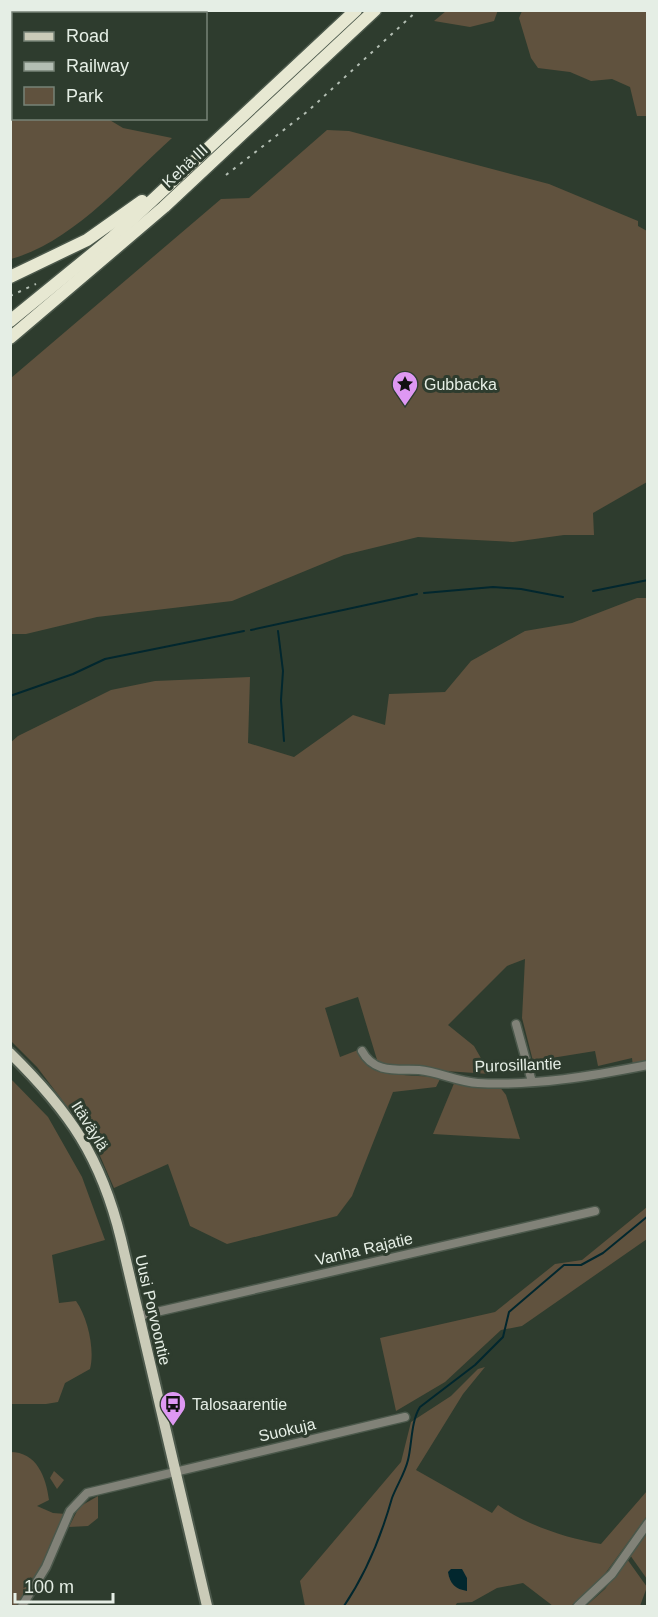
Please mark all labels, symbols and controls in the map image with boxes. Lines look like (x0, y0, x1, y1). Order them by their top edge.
legend (12, 12, 207, 120)
text: Road (66, 26, 109, 46)
text: Railway (66, 56, 129, 76)
text: Park (66, 86, 104, 106)
street label: Kehä III (159, 141, 211, 191)
place icon: Gubbacka (390, 369, 420, 407)
place label: Gubbacka (424, 376, 497, 393)
street label: Purosillantie (474, 1055, 562, 1075)
street label: Itäväylä (68, 1098, 112, 1154)
street label: Vanha Rajatie (314, 1230, 414, 1268)
street label: Uusi Porvoontie (132, 1253, 174, 1367)
bus stop icon: Talosaarentie (158, 1389, 188, 1427)
place label: Talosaarentie (192, 1396, 287, 1413)
street label: Suokuja (257, 1415, 317, 1445)
scale bar (15, 1566, 112, 1604)
text: 100 m (24, 1577, 74, 1597)

